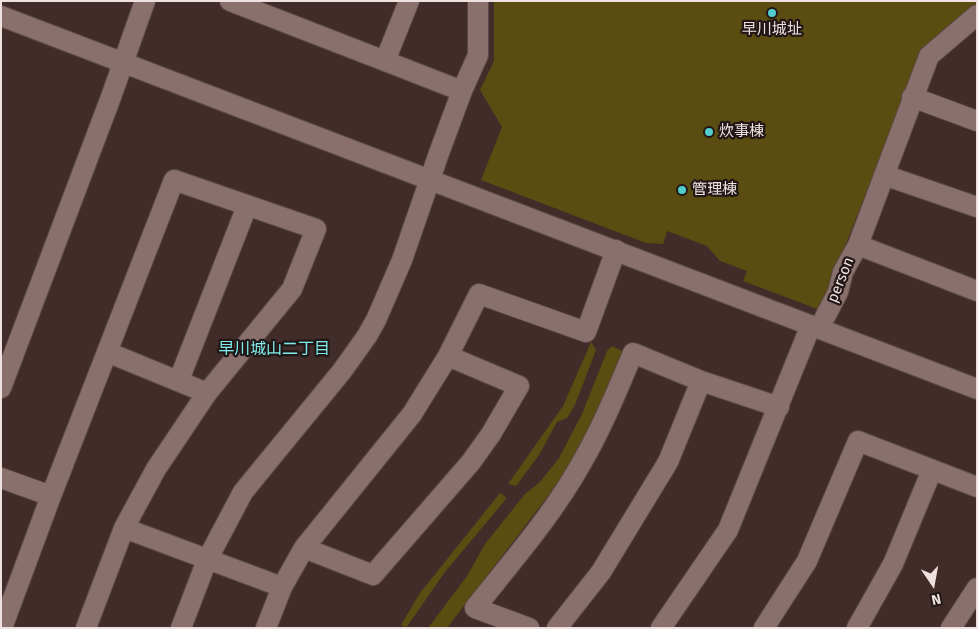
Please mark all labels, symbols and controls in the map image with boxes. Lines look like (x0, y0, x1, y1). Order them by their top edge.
marker: 早川城址 (766, 7, 778, 19)
place label: 早川城址 (742, 21, 802, 39)
place label: 炊事棟 (719, 123, 764, 141)
marker: 炊事棟 (703, 126, 715, 138)
place label: 管理棟 (692, 181, 737, 199)
marker: 管理棟 (676, 184, 688, 196)
street label: person (824, 255, 858, 305)
district label: 早川城山二丁目 (218, 340, 330, 360)
north arrow (908, 559, 958, 609)
text: N (930, 590, 943, 608)

